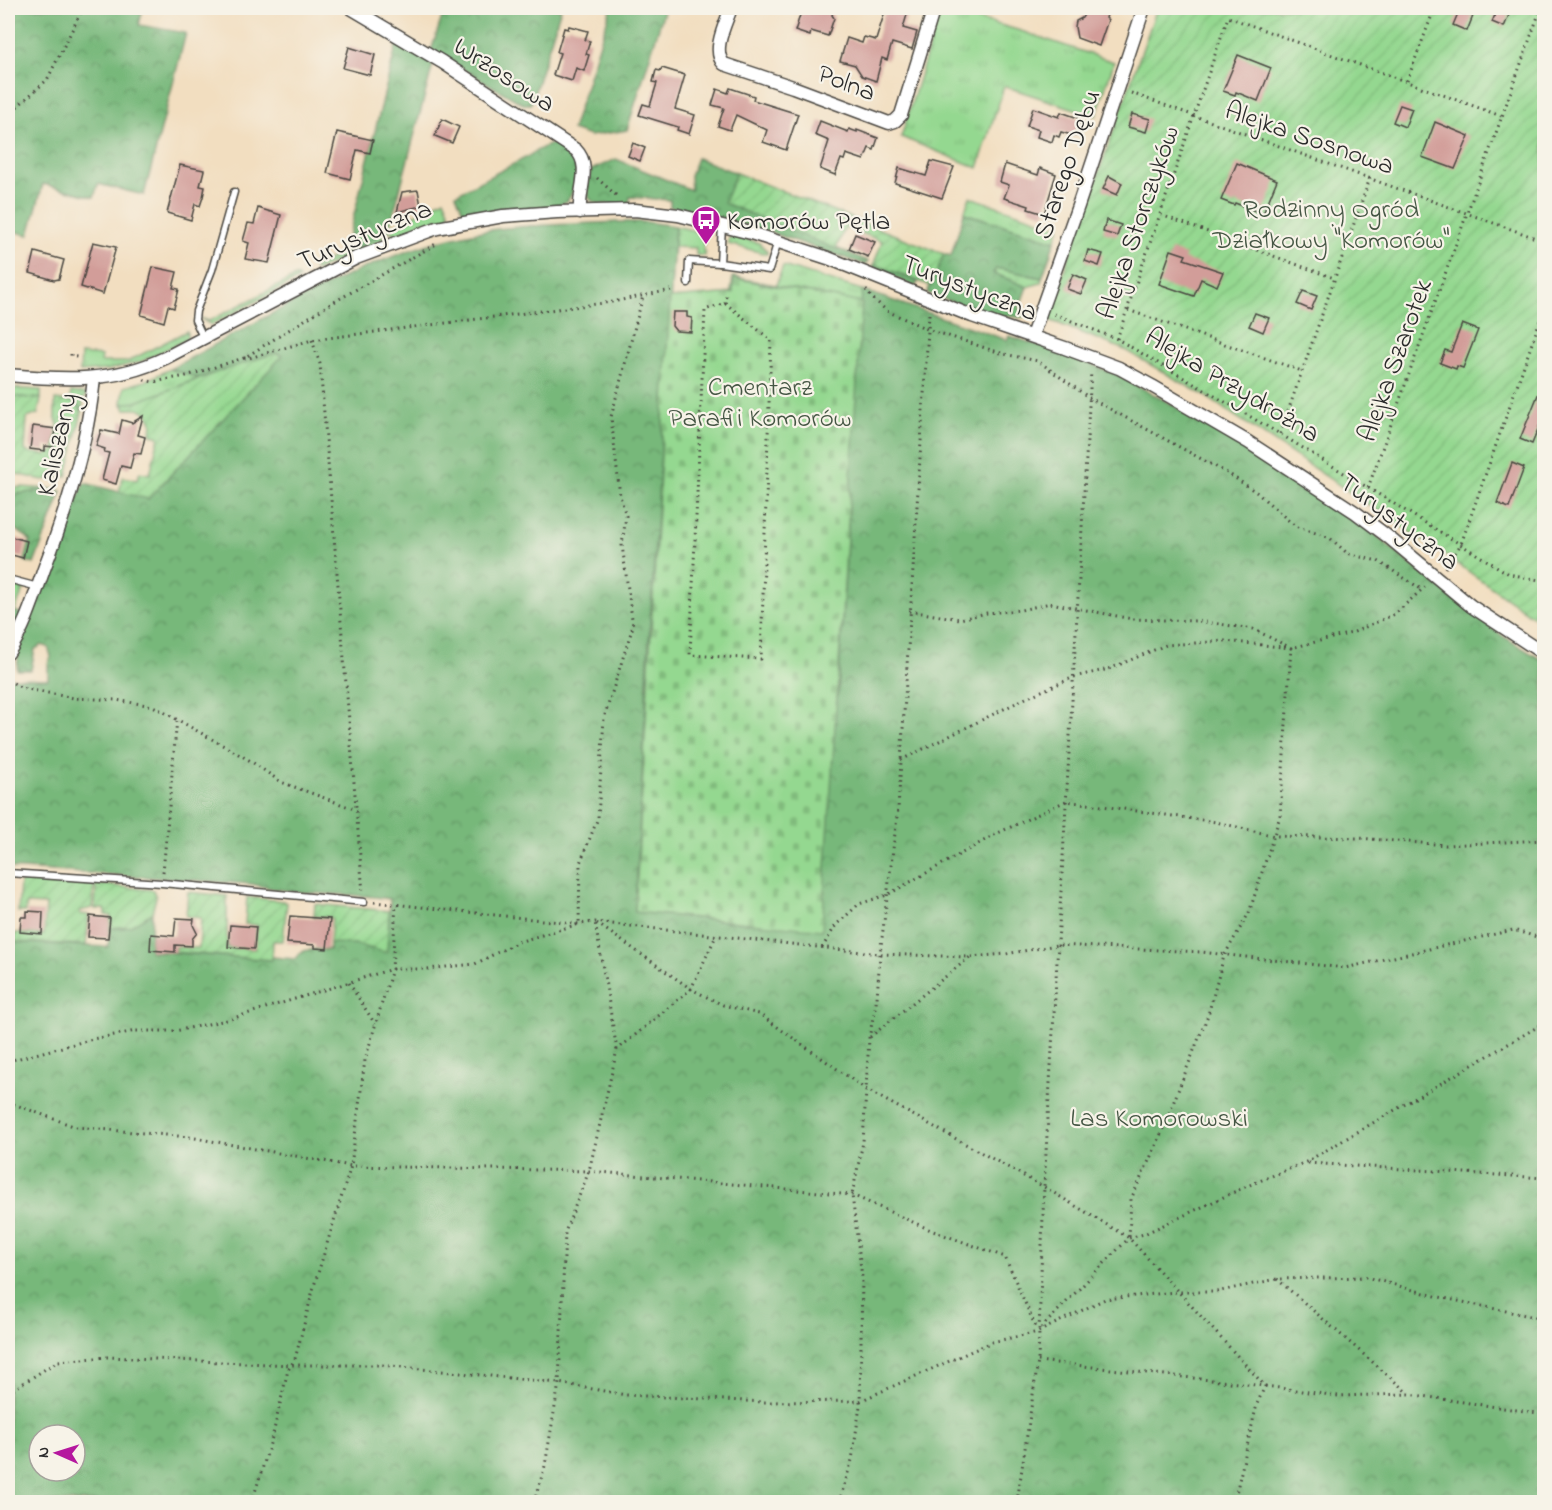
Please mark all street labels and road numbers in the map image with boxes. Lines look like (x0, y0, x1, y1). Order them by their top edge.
street label: Wrzosowa (445, 28, 562, 124)
street label: Polna (811, 55, 881, 113)
street label: Starego Dębu (1025, 85, 1112, 245)
street label: Alejka Sosnowa (1219, 92, 1399, 187)
street label: Alejka Storczyków (1088, 121, 1191, 325)
street label: Turystyczna (292, 191, 438, 282)
street label: Turystyczna (896, 246, 1043, 333)
street label: Alejka Szarotek (1349, 274, 1444, 448)
street label: Alejka Przydrożna (1137, 318, 1327, 454)
street label: Kaliszany (28, 389, 89, 500)
street label: Turystyczna (1330, 465, 1467, 581)

